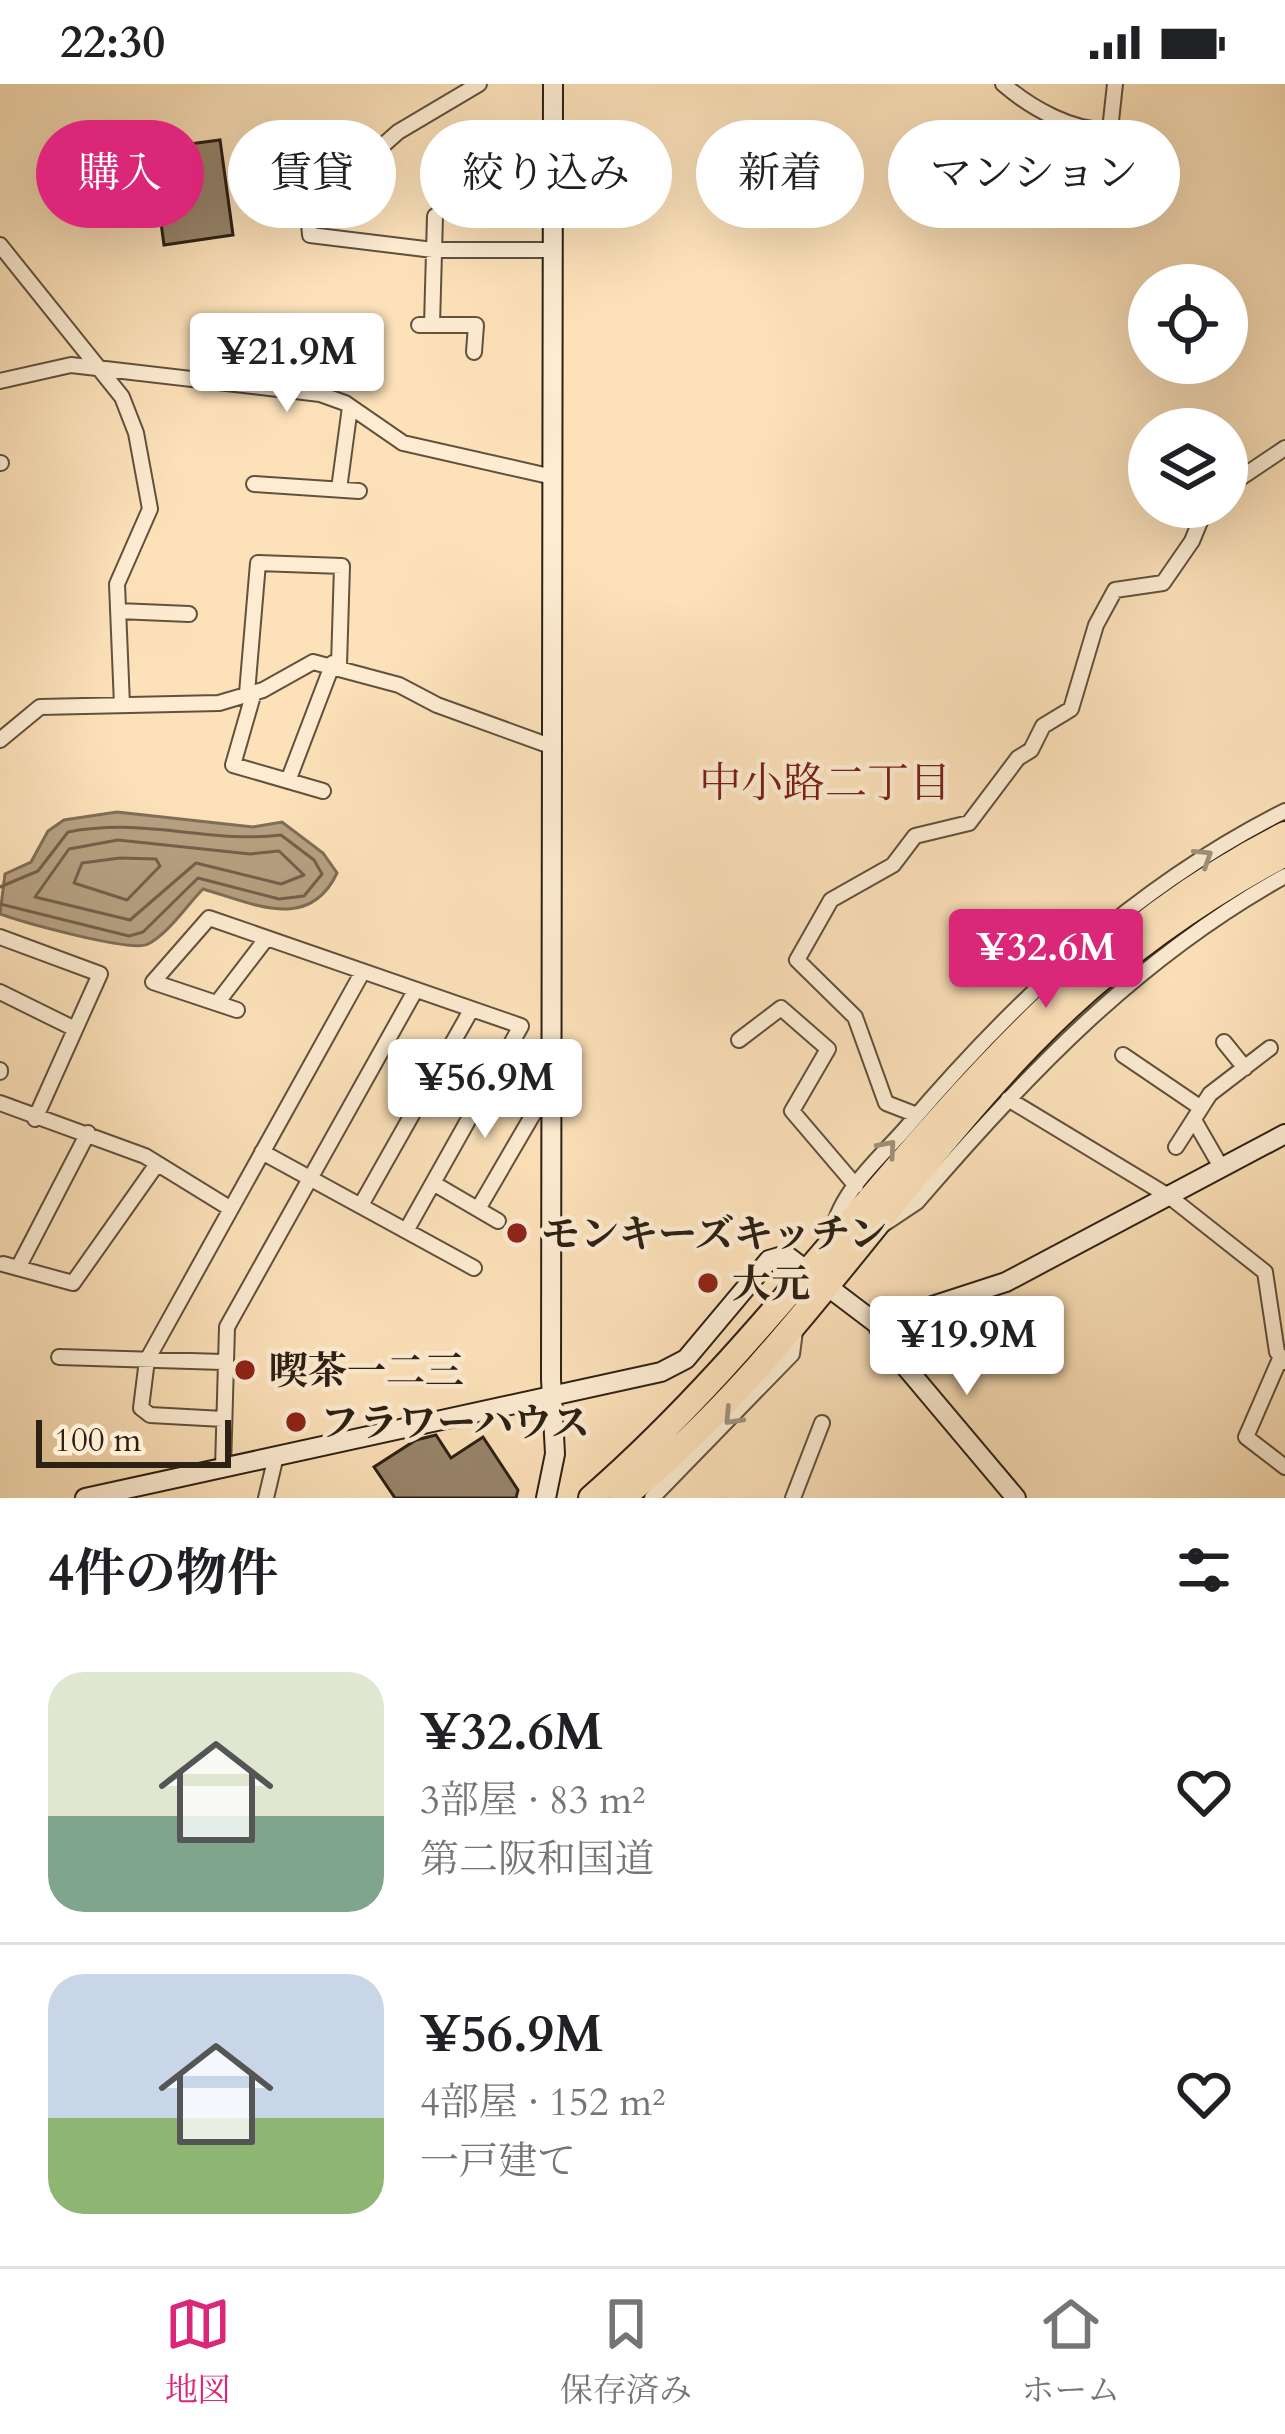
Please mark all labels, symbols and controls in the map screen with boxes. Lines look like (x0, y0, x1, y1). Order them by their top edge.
text: 22:30 (60, 12, 165, 73)
chip: 購入 (36, 120, 204, 228)
chip: 賃貸 (228, 120, 396, 228)
chip: 絞り込み (420, 120, 672, 228)
chip: 新着 (696, 120, 864, 228)
chip: マンション (888, 120, 1180, 228)
map controls (1128, 264, 1248, 528)
button: locate (1128, 264, 1248, 384)
pin: ¥21.9M (189, 313, 385, 415)
text: ¥21.9M (217, 325, 357, 378)
button: layers (1128, 408, 1248, 528)
district label: 中小路二丁目 (699, 755, 951, 812)
one-way arrow (1191, 849, 1213, 871)
pin: ¥32.6M (948, 909, 1144, 1011)
text: ¥32.6M (976, 921, 1116, 974)
pin: ¥56.9M (387, 1039, 583, 1141)
text: ¥56.9M (415, 1051, 555, 1104)
one-way arrow (874, 1140, 896, 1162)
place label: モンキーズキッチン (541, 1208, 887, 1261)
marker: モンキーズキッチン (504, 1220, 530, 1246)
place label: 大元 (732, 1258, 810, 1311)
marker: 大元 (695, 1270, 721, 1296)
pin: ¥19.9M (869, 1296, 1065, 1398)
text: ¥19.9M (897, 1308, 1037, 1361)
place label: 喫茶一二三 (269, 1345, 464, 1398)
marker: 喫茶一二三 (232, 1357, 258, 1383)
place label: フラワーハウス (320, 1397, 590, 1450)
one-way arrow (725, 1403, 747, 1424)
marker: フラワーハウス (283, 1409, 309, 1435)
scale bar (36, 1414, 231, 1467)
text: 100 m (54, 1418, 141, 1463)
icon: filters (1171, 1537, 1237, 1603)
text: 4件の物件 (48, 1539, 278, 1609)
text: ¥32.6M (420, 1698, 603, 1768)
icon: home (144, 1720, 288, 1864)
icon: heart (1171, 1759, 1237, 1825)
text: 3部屋 · 83 m² (420, 1774, 645, 1827)
text: 第二阪和国道 (420, 1833, 654, 1886)
text: ¥56.9M (420, 2000, 603, 2070)
icon: home (144, 2022, 288, 2166)
icon: heart (1171, 2061, 1237, 2127)
text: 4部屋 · 152 m² (420, 2076, 665, 2129)
text: 一戸建て (420, 2135, 576, 2188)
tab: 地図 (165, 2291, 231, 2413)
tab: 保存済み (560, 2291, 692, 2413)
tab: ホーム (1021, 2291, 1120, 2413)

